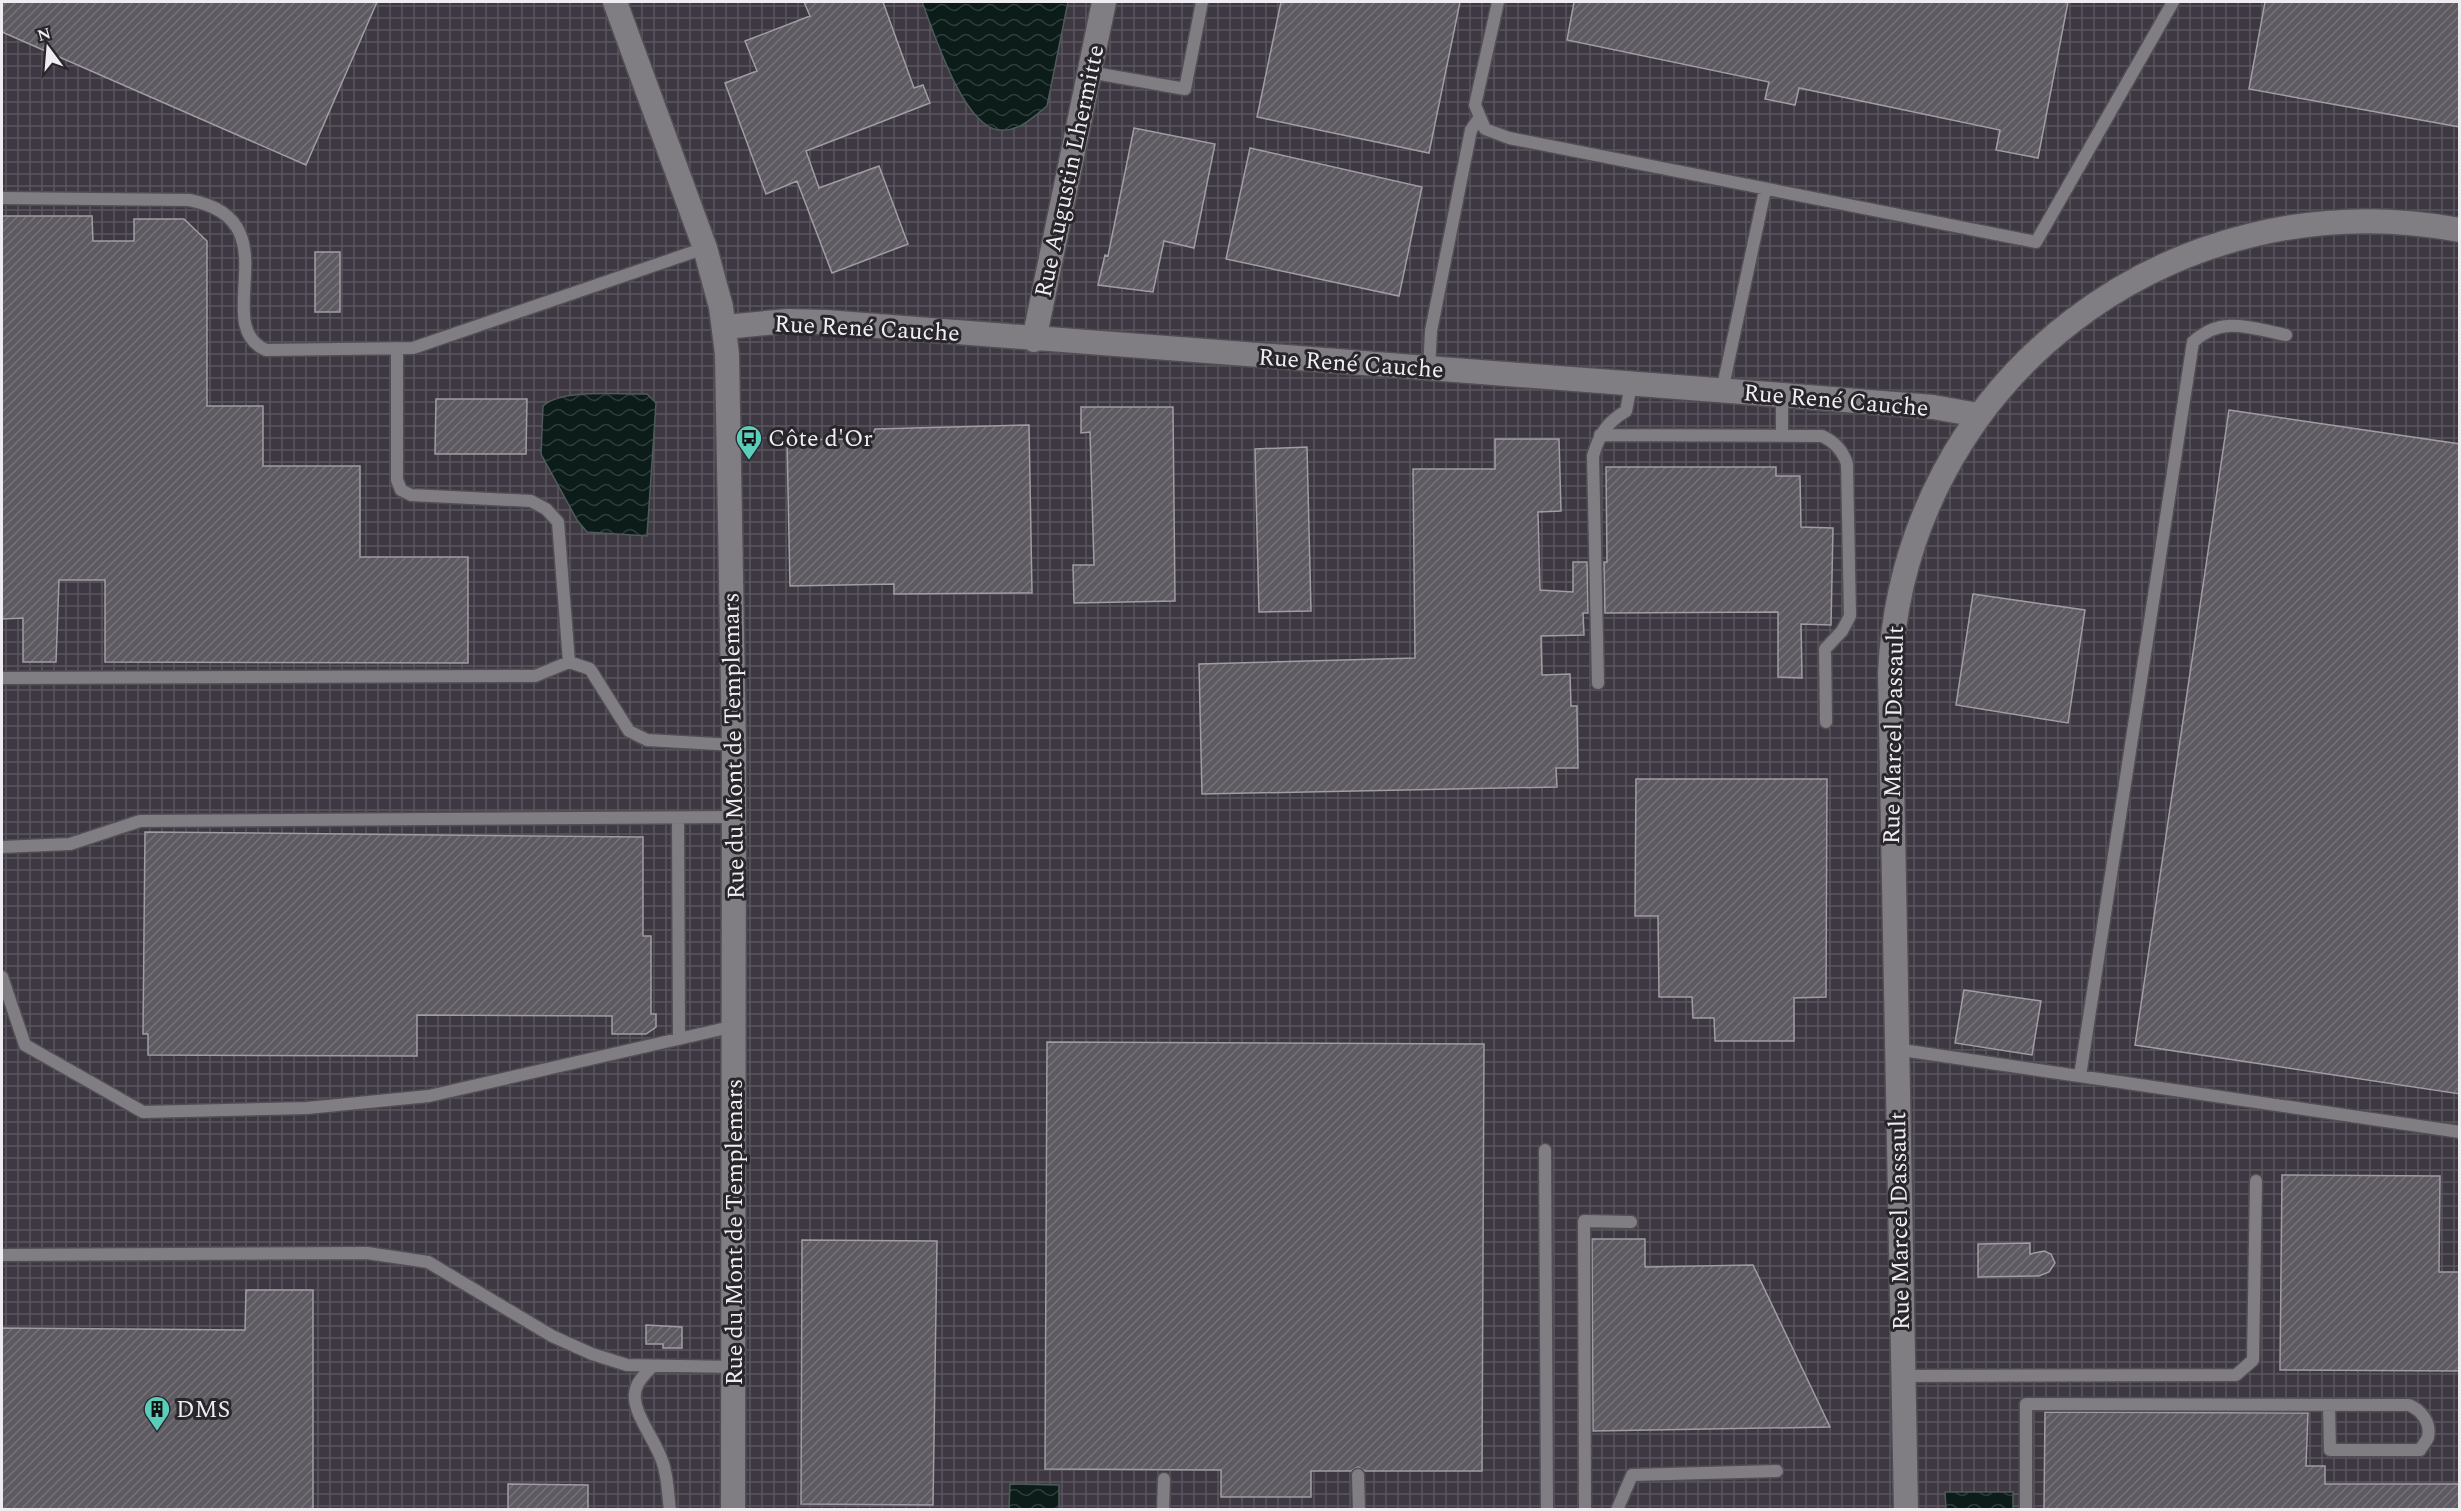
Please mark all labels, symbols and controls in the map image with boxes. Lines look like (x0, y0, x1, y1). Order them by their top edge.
north arrow (18, 18, 78, 78)
text: N (35, 21, 54, 48)
street label: Rue Augustin Lhermitte (1026, 42, 1114, 301)
street label: Rue René Cauche (773, 306, 961, 352)
street label: Rue René Cauche (1257, 340, 1445, 388)
street label: Rue René Cauche (1742, 375, 1930, 427)
place label: Côte d'Or (768, 421, 873, 457)
bus stop icon: Côte d'Or (734, 423, 764, 461)
street label: Rue du Mont de Templemars (713, 592, 755, 900)
street label: Rue Marcel Dassault (1874, 625, 1914, 845)
street label: Rue du Mont de Templemars (717, 1079, 753, 1385)
street label: Rue Marcel Dassault (1880, 1111, 1920, 1331)
place label: DMS (176, 1392, 230, 1428)
building icon: DMS (142, 1394, 172, 1432)

